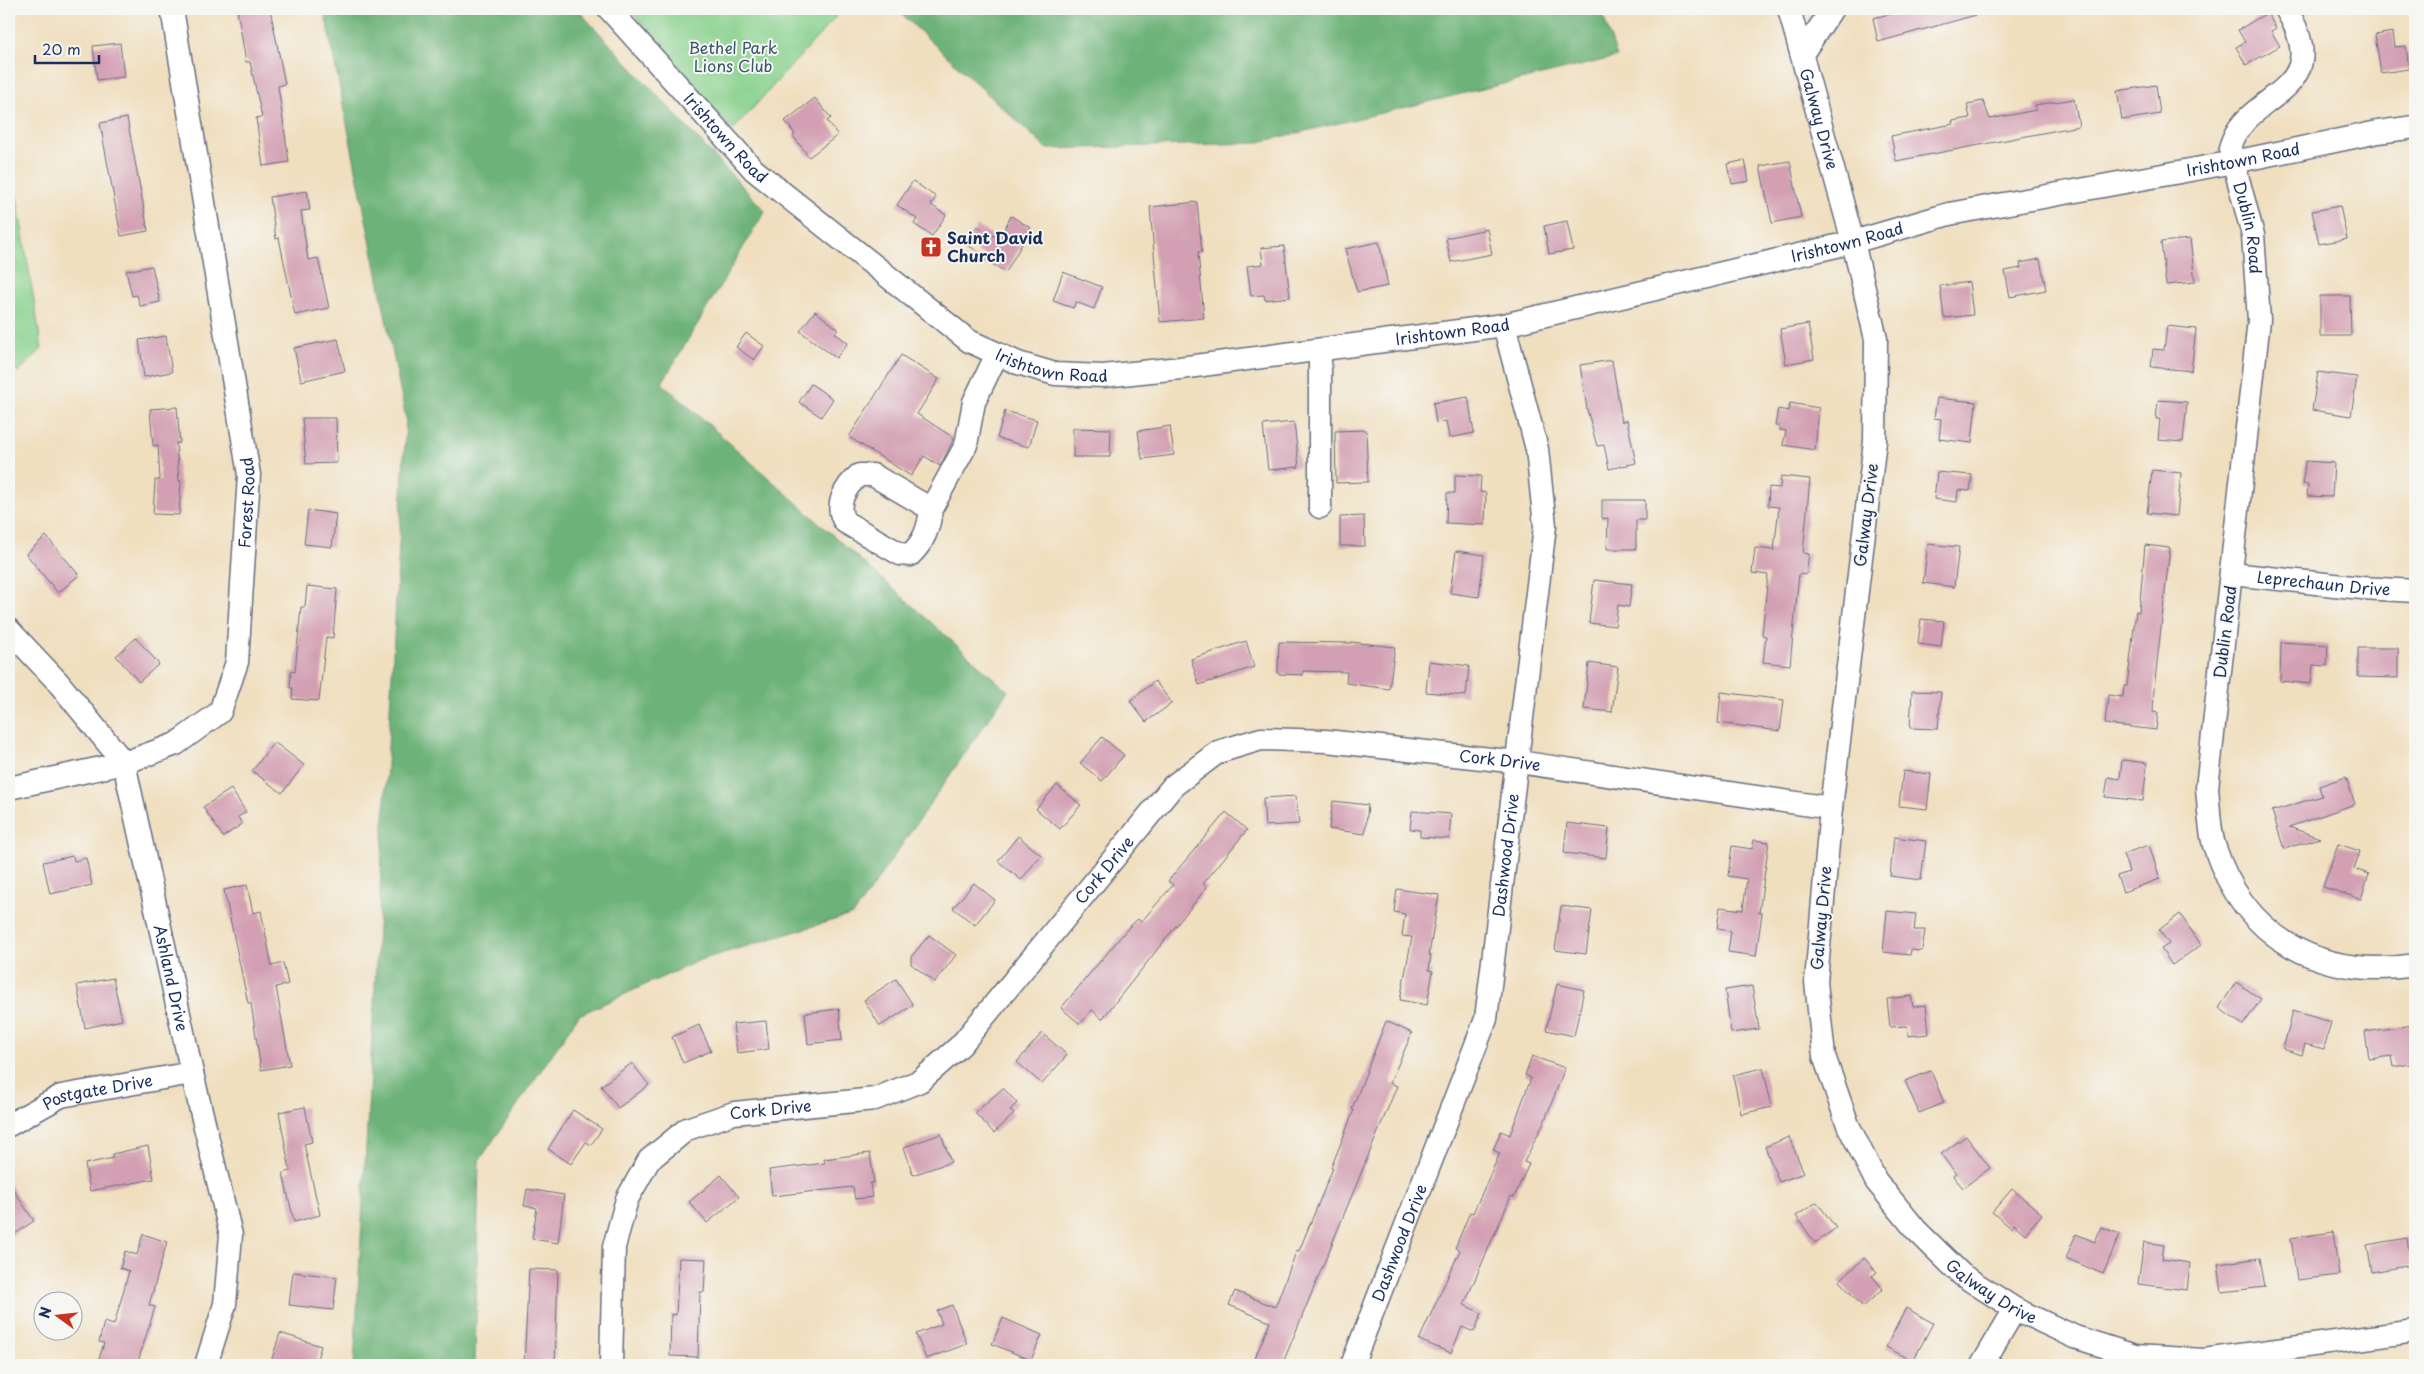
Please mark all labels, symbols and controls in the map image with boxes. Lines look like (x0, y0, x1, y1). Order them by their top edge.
scale bar (35, 32, 99, 64)
park label: Bethel Park Lions Club (689, 35, 778, 77)
text: 20 m (42, 37, 81, 60)
street label: Galway Drive (1795, 65, 1846, 172)
street label: Irishtown Road (679, 87, 774, 188)
street label: Irishtown Road (2184, 136, 2302, 181)
street label: Dublin Road (2228, 178, 2269, 275)
street label: Irishtown Road (1788, 215, 1906, 267)
place label: Saint David Church (947, 225, 1043, 267)
church icon: Saint David Church (919, 235, 943, 259)
street label: Irishtown Road (1394, 311, 1512, 350)
street label: Irishtown Road (992, 341, 1109, 387)
street label: Forest Road (231, 456, 260, 549)
street label: Galway Drive (1847, 462, 1883, 568)
street label: Leprechaun Drive (2256, 564, 2391, 601)
street label: Dublin Road (2206, 584, 2242, 680)
street label: Cork Drive (1458, 743, 1542, 776)
street label: Dashwood Drive (1485, 792, 1524, 918)
street label: Cork Drive (1068, 830, 1139, 909)
street label: Galway Drive (1804, 865, 1837, 971)
street label: Ashland Drive (149, 922, 195, 1033)
street label: Postgate Drive (37, 1067, 154, 1115)
street label: Cork Drive (728, 1092, 812, 1124)
street label: Dashwood Drive (1365, 1180, 1432, 1305)
street label: Galway Drive (1941, 1253, 2041, 1329)
north arrow (32, 1292, 82, 1342)
text: N (33, 1304, 57, 1321)

